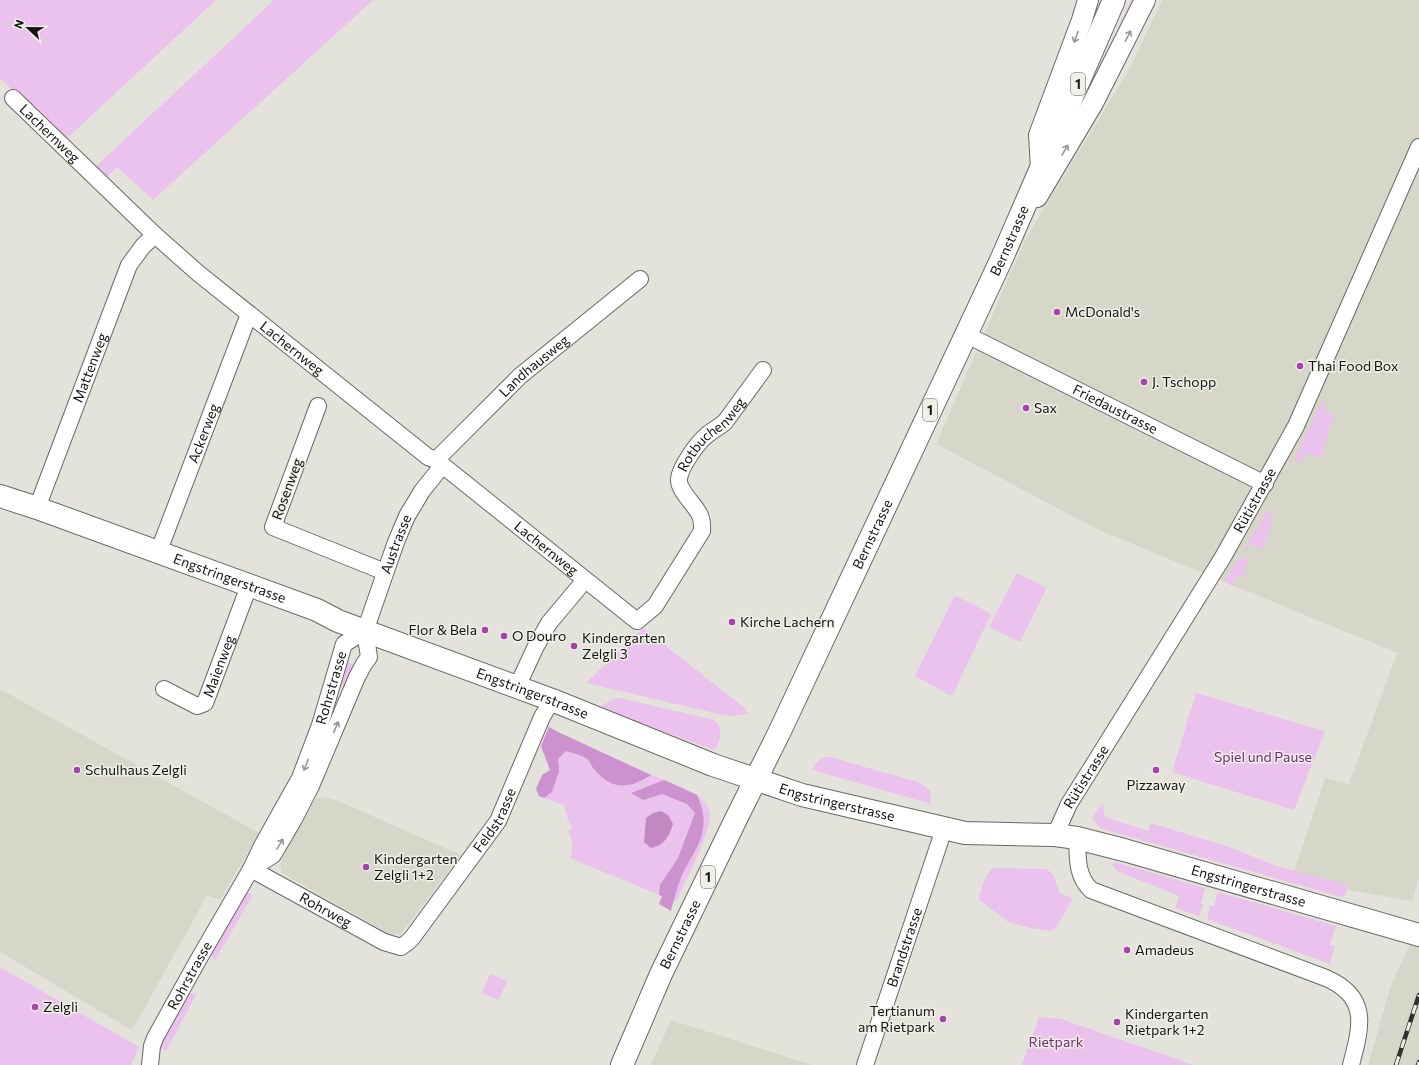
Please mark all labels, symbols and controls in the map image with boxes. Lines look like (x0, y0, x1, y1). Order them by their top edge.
north arrow (8, 8, 48, 48)
text: N (11, 18, 26, 30)
one-way arrow (1124, 30, 1132, 42)
one-way arrow (1072, 31, 1080, 43)
road number: 1 (1071, 73, 1085, 95)
street label: Lachernweg (16, 100, 84, 166)
one-way arrow (1061, 145, 1069, 156)
street label: Bernstrasse (986, 203, 1032, 278)
place label: McDonald's (1065, 303, 1140, 320)
marker: McDonald's (1052, 307, 1062, 317)
street label: Lachernweg (257, 317, 328, 379)
street label: Mattenweg (69, 330, 111, 405)
street label: Landhausweg (495, 331, 572, 400)
place label: Thai Food Box (1308, 357, 1399, 374)
marker: Thai Food Box (1295, 361, 1305, 371)
place label: J. Tschopp (1152, 373, 1216, 390)
marker: J. Tschopp (1139, 377, 1149, 387)
street label: Friedaustrasse (1070, 380, 1161, 437)
street label: Rotbuchenweg (673, 393, 749, 474)
road number: 1 (923, 399, 937, 421)
place label: Sax (1034, 399, 1058, 416)
street label: Ackerweg (184, 401, 222, 465)
marker: Sax (1021, 403, 1031, 413)
street label: Rosenweg (267, 455, 306, 522)
street label: Rütistrasse (1229, 465, 1279, 535)
street label: Bernstrasse (848, 496, 896, 572)
street label: Austrasse (377, 512, 415, 576)
street label: Lachernweg (511, 517, 582, 579)
street label: Engstringerstrasse (171, 549, 288, 606)
place label: Kirche Lachern (740, 613, 835, 630)
marker: Kirche Lachern (727, 617, 737, 627)
place label: Flor & Bela (409, 621, 477, 638)
marker: Flor & Bela (480, 625, 490, 635)
place label: O Douro (512, 627, 566, 644)
place label: Kindergarten Zelgli 3 (582, 629, 666, 662)
marker: O Douro (499, 631, 509, 641)
street label: Maienweg (199, 632, 238, 700)
marker: Kindergarten Zelgli 3 (569, 641, 579, 651)
street label: Rohrstrasse (312, 649, 349, 726)
street label: Engstringerstrasse (474, 664, 591, 722)
one-way arrow (333, 721, 340, 733)
street label: Rütistrasse (1059, 742, 1112, 811)
park label: Spiel und Pause (1214, 748, 1312, 765)
one-way arrow (301, 758, 309, 770)
place label: Schulhaus Zelgli (85, 761, 187, 778)
marker: Schulhaus Zelgli (72, 765, 82, 775)
marker: Pizzaway (1151, 765, 1161, 775)
place label: Pizzaway (1127, 776, 1185, 793)
street label: Engstringerstrasse (777, 779, 897, 824)
street label: Feldstrasse (469, 785, 519, 855)
one-way arrow (276, 838, 284, 850)
place label: Kindergarten Zelgli 1+2 (374, 850, 458, 883)
street label: Engstringerstrasse (1189, 861, 1308, 910)
marker: Kindergarten Zelgli 1+2 (361, 862, 371, 872)
road number: 1 (701, 866, 715, 888)
street label: Rohrweg (297, 888, 355, 931)
street label: Bernstrasse (656, 897, 704, 972)
street label: Brandstrasse (883, 905, 925, 989)
street label: Rohrstrasse (163, 938, 215, 1013)
place label: Amadeus (1135, 941, 1194, 958)
marker: Amadeus (1122, 945, 1132, 955)
place label: Zelgli (43, 998, 78, 1015)
marker: Zelgli (30, 1002, 40, 1012)
place label: Tertianum am Rietpark (858, 1002, 935, 1035)
place label: Kindergarten Rietpark 1+2 (1125, 1005, 1209, 1038)
marker: Tertianum am Rietpark (938, 1014, 948, 1024)
marker: Kindergarten Rietpark 1+2 (1112, 1017, 1122, 1027)
park label: Rietpark (1029, 1033, 1084, 1050)

